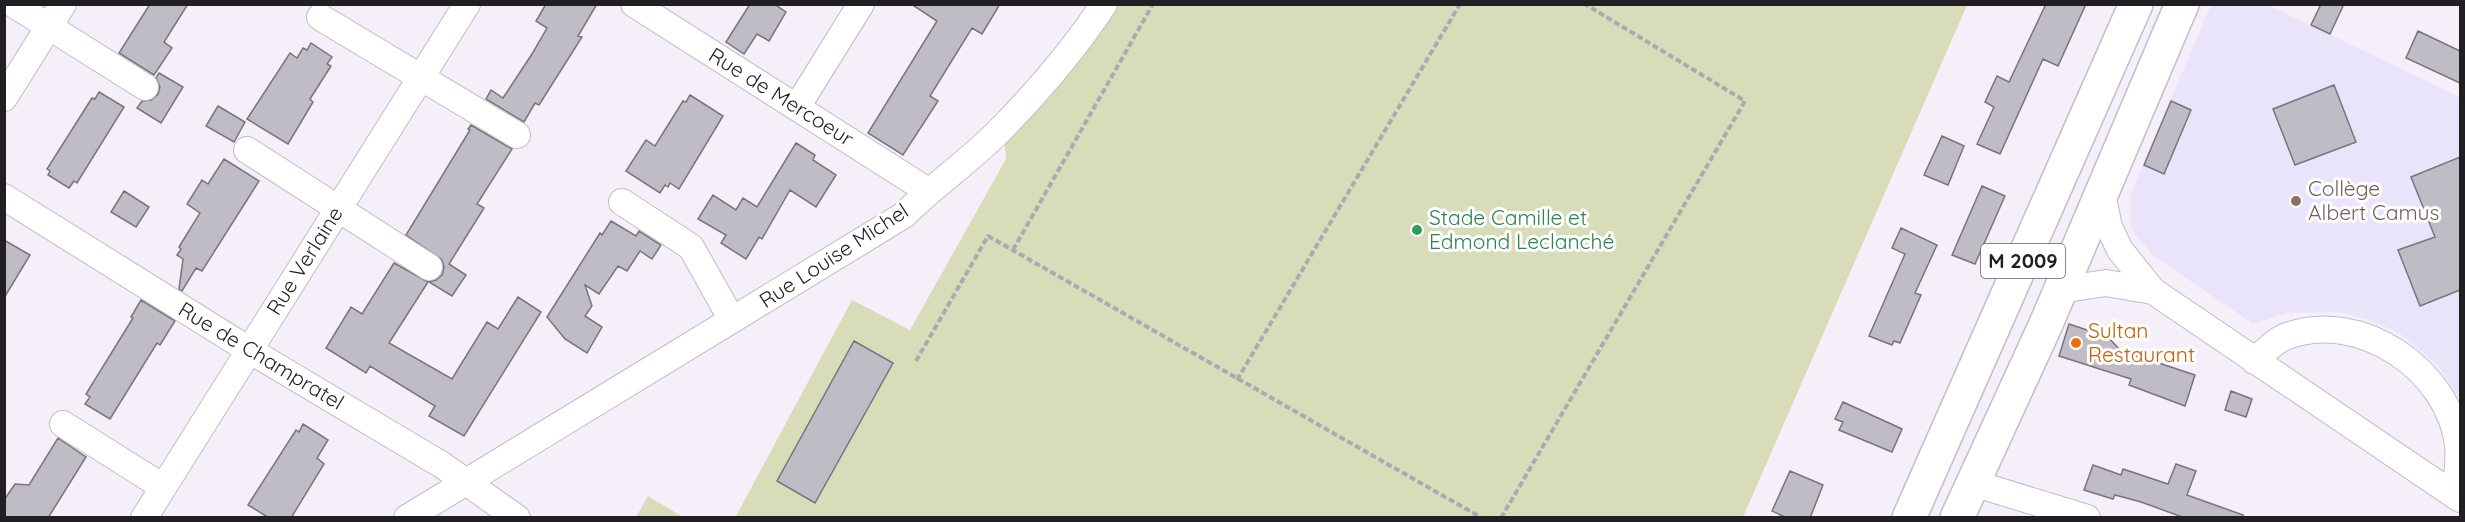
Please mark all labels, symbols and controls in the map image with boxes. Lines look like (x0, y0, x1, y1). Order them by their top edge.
street label: Rue de Mercoeur (704, 41, 859, 151)
place label: Collège Albert Camus (2308, 175, 2439, 225)
marker: Collège Albert Camus (2289, 194, 2303, 208)
street label: Rue Louise Michel (754, 197, 913, 313)
street label: Rue Verlaine (261, 201, 348, 319)
place label: Stade Camille et Edmond Leclanché (1429, 204, 1614, 254)
marker: Stade Camille et Edmond Leclanché (1410, 223, 1424, 237)
road number: M 2009 (1981, 244, 2065, 278)
street label: Rue de Champratel (174, 296, 349, 415)
place label: Sultan Restaurant (2088, 317, 2195, 367)
marker: Sultan Restaurant (2069, 336, 2083, 350)

